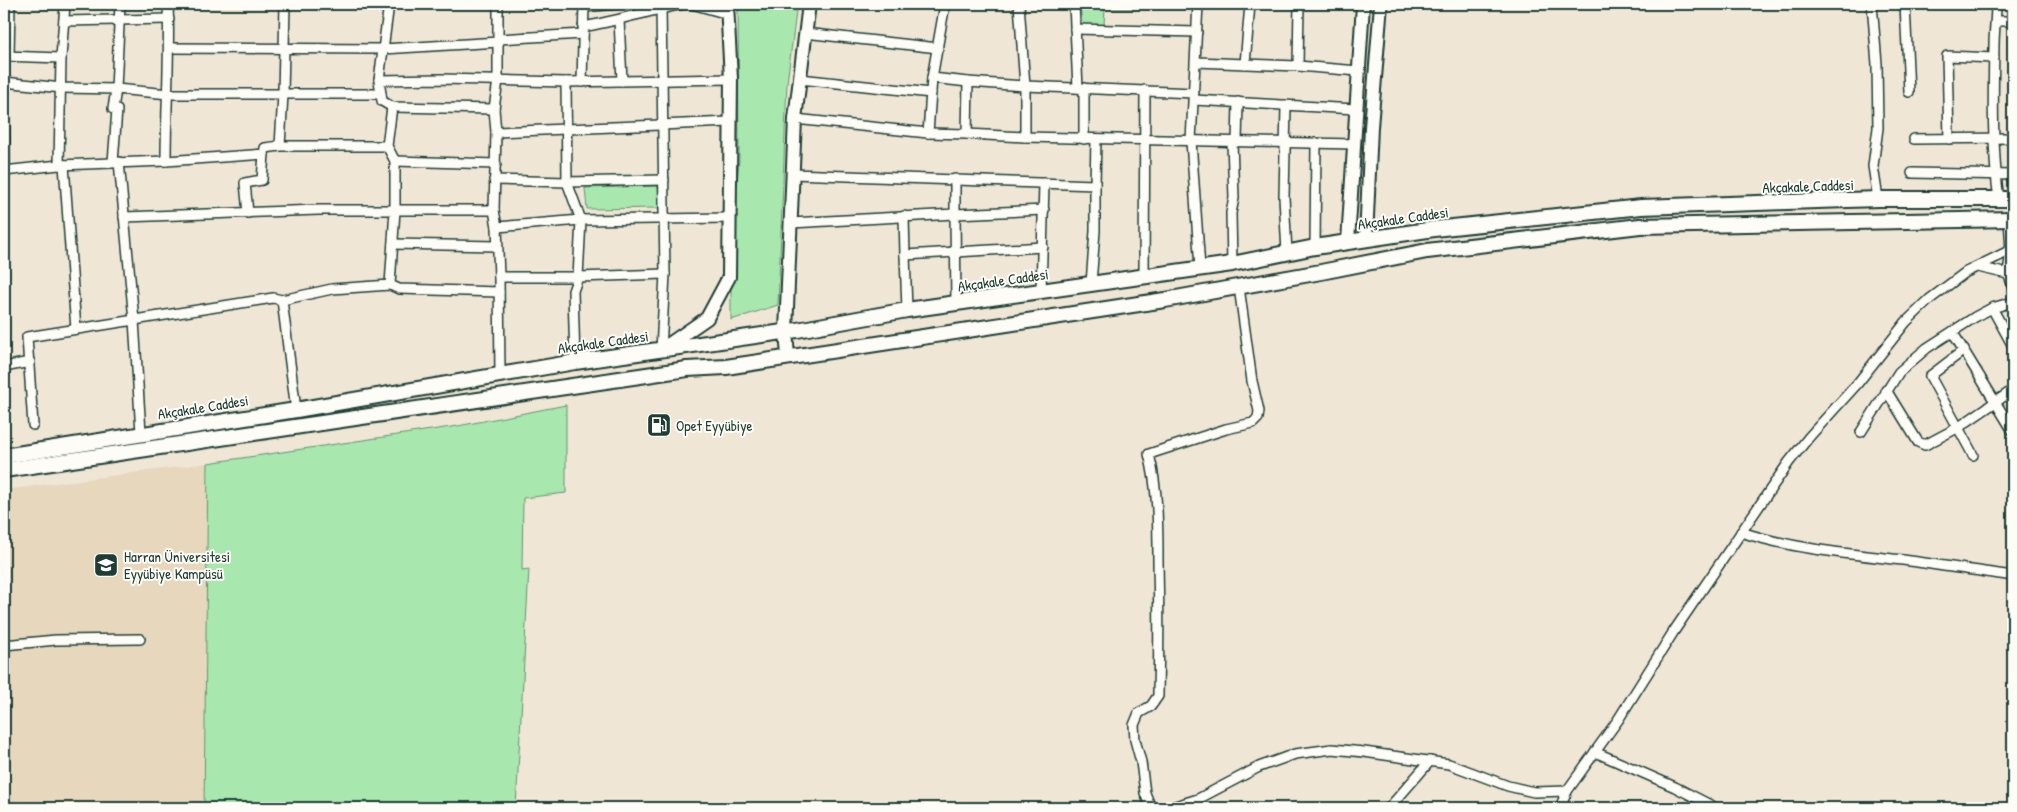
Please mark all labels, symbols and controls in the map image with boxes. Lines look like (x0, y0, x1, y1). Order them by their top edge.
street label: Akçakale Caddesi (1762, 174, 1854, 198)
street label: Akçakale Caddesi (1356, 201, 1450, 235)
street label: Akçakale Caddesi (956, 263, 1050, 297)
street label: Akçakale Caddesi (556, 325, 650, 359)
street label: Akçakale Caddesi (156, 389, 250, 425)
fuel station icon: Opet Eyyübiye (646, 412, 672, 438)
place label: Opet Eyyübiye (676, 415, 753, 436)
place label: Harran Üniversitesi Eyyübiye Kampüsü (124, 546, 230, 584)
school or university icon: Harran Üniversitesi Eyyübiye Kampüsü (93, 552, 119, 578)

